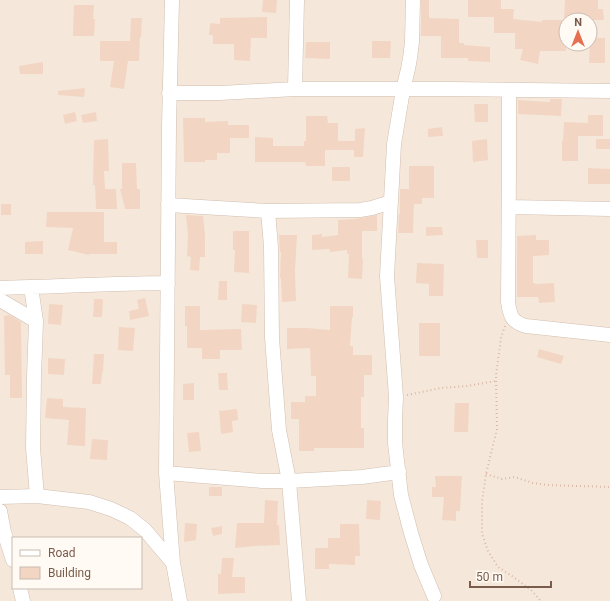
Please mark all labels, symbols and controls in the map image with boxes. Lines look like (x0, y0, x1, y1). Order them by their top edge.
north arrow (558, 12, 598, 52)
text: N (574, 16, 582, 29)
legend (12, 537, 142, 589)
text: Road (48, 546, 76, 560)
scale bar (470, 563, 551, 589)
text: Building (48, 566, 91, 580)
text: 50 m (476, 570, 503, 584)

